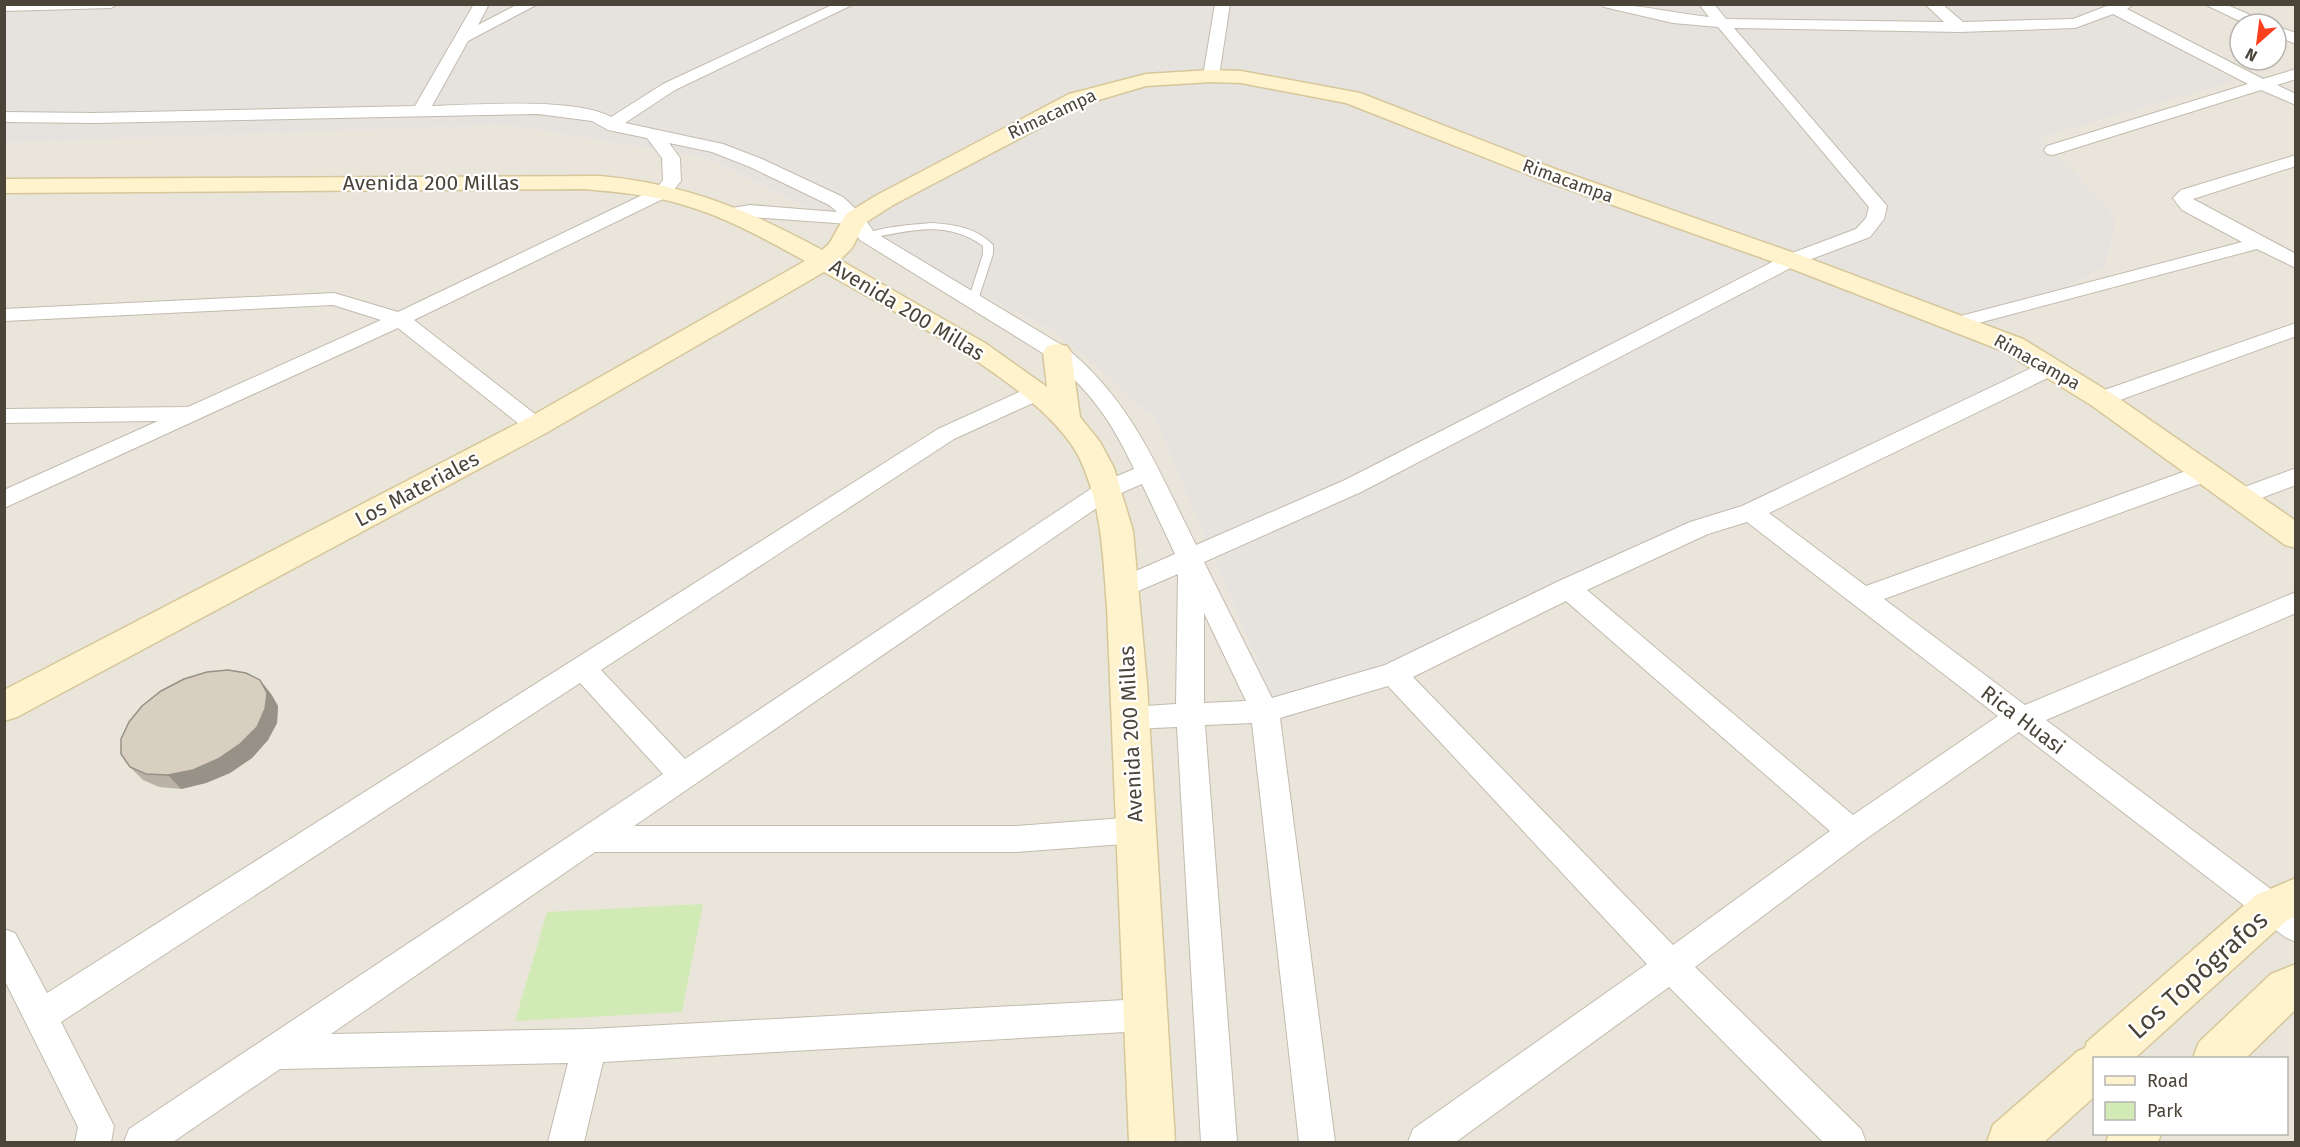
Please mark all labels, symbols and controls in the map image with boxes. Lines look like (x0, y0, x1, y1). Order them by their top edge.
north arrow (2228, 12, 2288, 72)
text: N (2242, 44, 2260, 66)
street label: Rimacampa (1004, 84, 1100, 144)
street label: Rimacampa (1520, 154, 1616, 208)
street label: Avenida 200 Millas (343, 170, 519, 196)
street label: Avenida 200 Millas (825, 253, 989, 367)
street label: Rimacampa (1990, 329, 2084, 395)
street label: Los Materiales (351, 445, 484, 533)
street label: Avenida 200 Millas (1113, 645, 1149, 823)
street label: Rica Huasi (1976, 680, 2070, 760)
street label: Los Topógrafos (2122, 904, 2274, 1046)
legend (2093, 1057, 2288, 1135)
text: Road (2147, 1070, 2189, 1092)
text: Park (2147, 1100, 2183, 1122)

